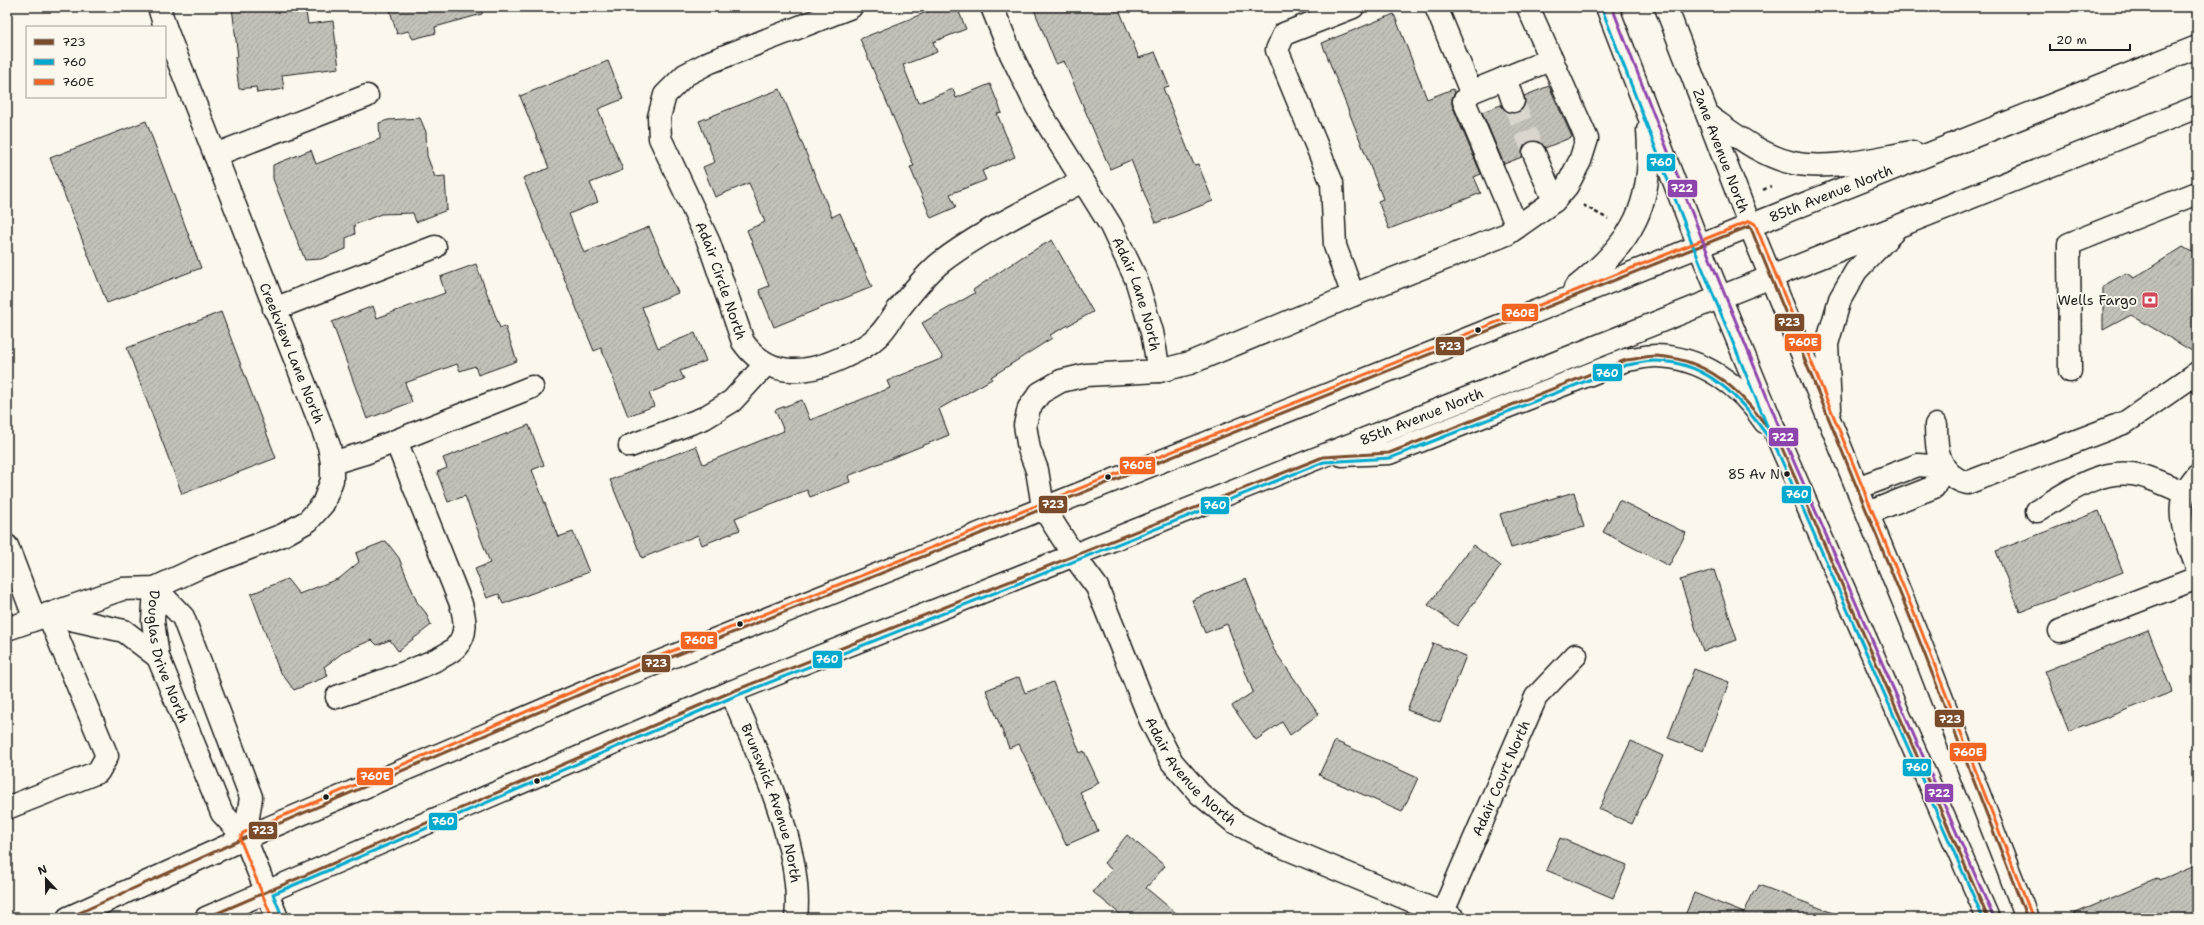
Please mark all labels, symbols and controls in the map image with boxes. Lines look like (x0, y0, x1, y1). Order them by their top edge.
legend (26, 26, 166, 98)
scale bar (2050, 26, 2130, 52)
text: 20 m (2056, 32, 2087, 48)
text: 723 (62, 34, 86, 50)
text: 760 (62, 54, 86, 70)
text: 760E (62, 74, 94, 90)
street label: Zane Avenue North (1689, 86, 1753, 216)
line badge: 760 (1646, 153, 1676, 172)
text: 760 (1650, 155, 1673, 170)
street label: 85th Avenue North (1766, 161, 1895, 226)
line badge: 722 (1667, 179, 1698, 198)
text: 722 (1671, 181, 1693, 196)
street label: Adair Circle North (691, 219, 751, 342)
street label: Adair Lane North (1108, 234, 1164, 353)
street label: Creekview Lane North (255, 280, 329, 426)
bank icon: Wells Fargo (2140, 290, 2160, 310)
place label: Wells Fargo (2058, 291, 2137, 309)
line badge: 760E (1501, 303, 1539, 322)
text: 760E (1505, 306, 1535, 321)
line badge: 723 (1774, 313, 1805, 332)
text: 723 (1778, 315, 1800, 330)
unlabelled marker (1473, 325, 1483, 335)
line badge: 760E (1784, 333, 1822, 352)
text: 760E (1788, 335, 1818, 350)
line badge: 723 (1435, 336, 1465, 356)
text: 723 (1439, 339, 1461, 354)
line badge: 760 (1592, 363, 1623, 382)
text: 760 (1596, 366, 1619, 381)
street label: 85th Avenue North (1357, 384, 1486, 449)
line badge: 722 (1768, 427, 1799, 447)
text: 722 (1772, 430, 1794, 445)
line badge: 760E (1119, 456, 1156, 475)
text: 760E (1122, 458, 1152, 473)
place label: 85 Av N (1728, 466, 1780, 483)
marker: 85 Av N (1782, 469, 1792, 479)
unlabelled marker (1103, 472, 1113, 482)
line badge: 760 (1781, 485, 1812, 504)
text: 760 (1786, 487, 1809, 502)
line badge: 723 (1038, 495, 1068, 514)
line badge: 760 (1200, 496, 1230, 515)
text: 723 (1042, 497, 1064, 512)
text: 760 (1204, 498, 1227, 513)
street label: Douglas Drive North (144, 590, 193, 726)
unlabelled marker (735, 619, 745, 629)
line badge: 760E (680, 631, 718, 650)
text: 760E (684, 633, 714, 648)
line badge: 760 (812, 650, 843, 669)
text: 760 (816, 652, 839, 667)
line badge: 723 (641, 654, 671, 673)
text: 723 (645, 656, 667, 671)
line badge: 723 (1934, 709, 1965, 728)
text: 723 (1939, 712, 1961, 727)
street label: Adair Avenue North (1142, 714, 1240, 830)
street label: Adair Court North (1468, 718, 1534, 839)
street label: Brunswick Avenue North (737, 721, 805, 884)
line badge: 760E (1949, 742, 1987, 762)
text: 760E (1953, 745, 1983, 760)
line badge: 760 (1902, 758, 1932, 777)
text: 760 (1906, 760, 1929, 775)
line badge: 760E (356, 767, 394, 786)
text: 760E (360, 769, 390, 784)
unlabelled marker (532, 776, 542, 786)
line badge: 722 (1924, 783, 1954, 803)
text: 722 (1928, 786, 1950, 801)
unlabelled marker (321, 792, 331, 802)
line badge: 760 (428, 812, 458, 831)
text: 760 (432, 814, 455, 829)
line badge: 723 (248, 821, 278, 840)
text: 723 (252, 823, 274, 838)
north arrow (26, 859, 66, 899)
text: N (36, 861, 50, 879)

